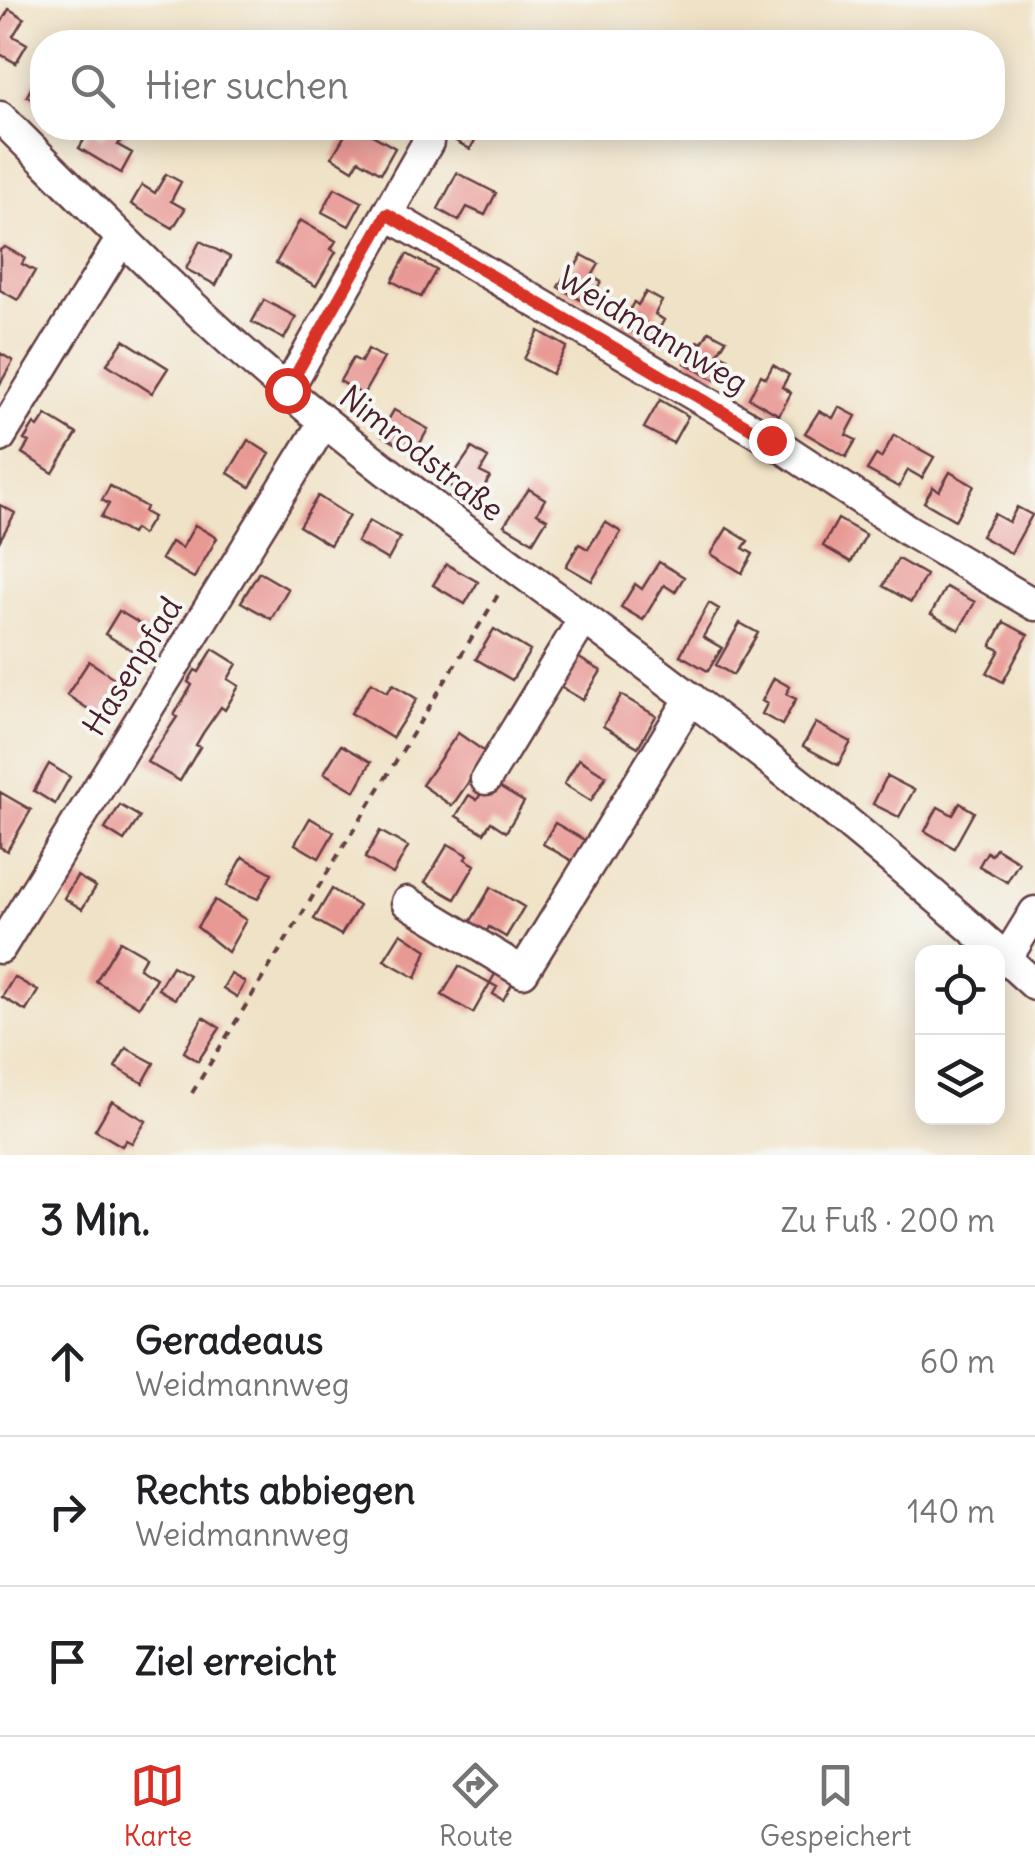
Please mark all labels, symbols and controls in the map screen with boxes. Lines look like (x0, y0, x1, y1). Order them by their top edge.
search box (30, 30, 1005, 140)
icon: search (65, 58, 120, 113)
text: Hier suchen (145, 62, 349, 109)
street label: Weidmannweg (550, 257, 756, 403)
route start (265, 368, 311, 414)
street label: Nimrodstraße (331, 376, 513, 530)
route end (749, 418, 795, 464)
street label: Hasenpfad (73, 589, 191, 743)
map controls (915, 945, 1005, 1125)
button: locate (915, 945, 1005, 1035)
button: layers (915, 1035, 1005, 1125)
text: 3 Min. (40, 1194, 150, 1246)
text: Zu Fuß · 200 m (781, 1200, 995, 1241)
text: Geradeaus (135, 1317, 323, 1364)
icon: ahead (40, 1334, 95, 1389)
text: 60 m (920, 1341, 995, 1382)
text: Weidmannweg (135, 1364, 350, 1405)
text: Rechts abbiegen (135, 1467, 415, 1514)
icon: right (40, 1484, 95, 1539)
text: 140 m (907, 1491, 995, 1532)
text: Weidmannweg (135, 1514, 350, 1555)
icon: arrive (40, 1634, 95, 1689)
text: Ziel erreicht (135, 1638, 336, 1685)
tab: Karte (123, 1758, 192, 1854)
tab: Route (439, 1758, 513, 1854)
tab: Gespeichert (760, 1758, 912, 1854)

